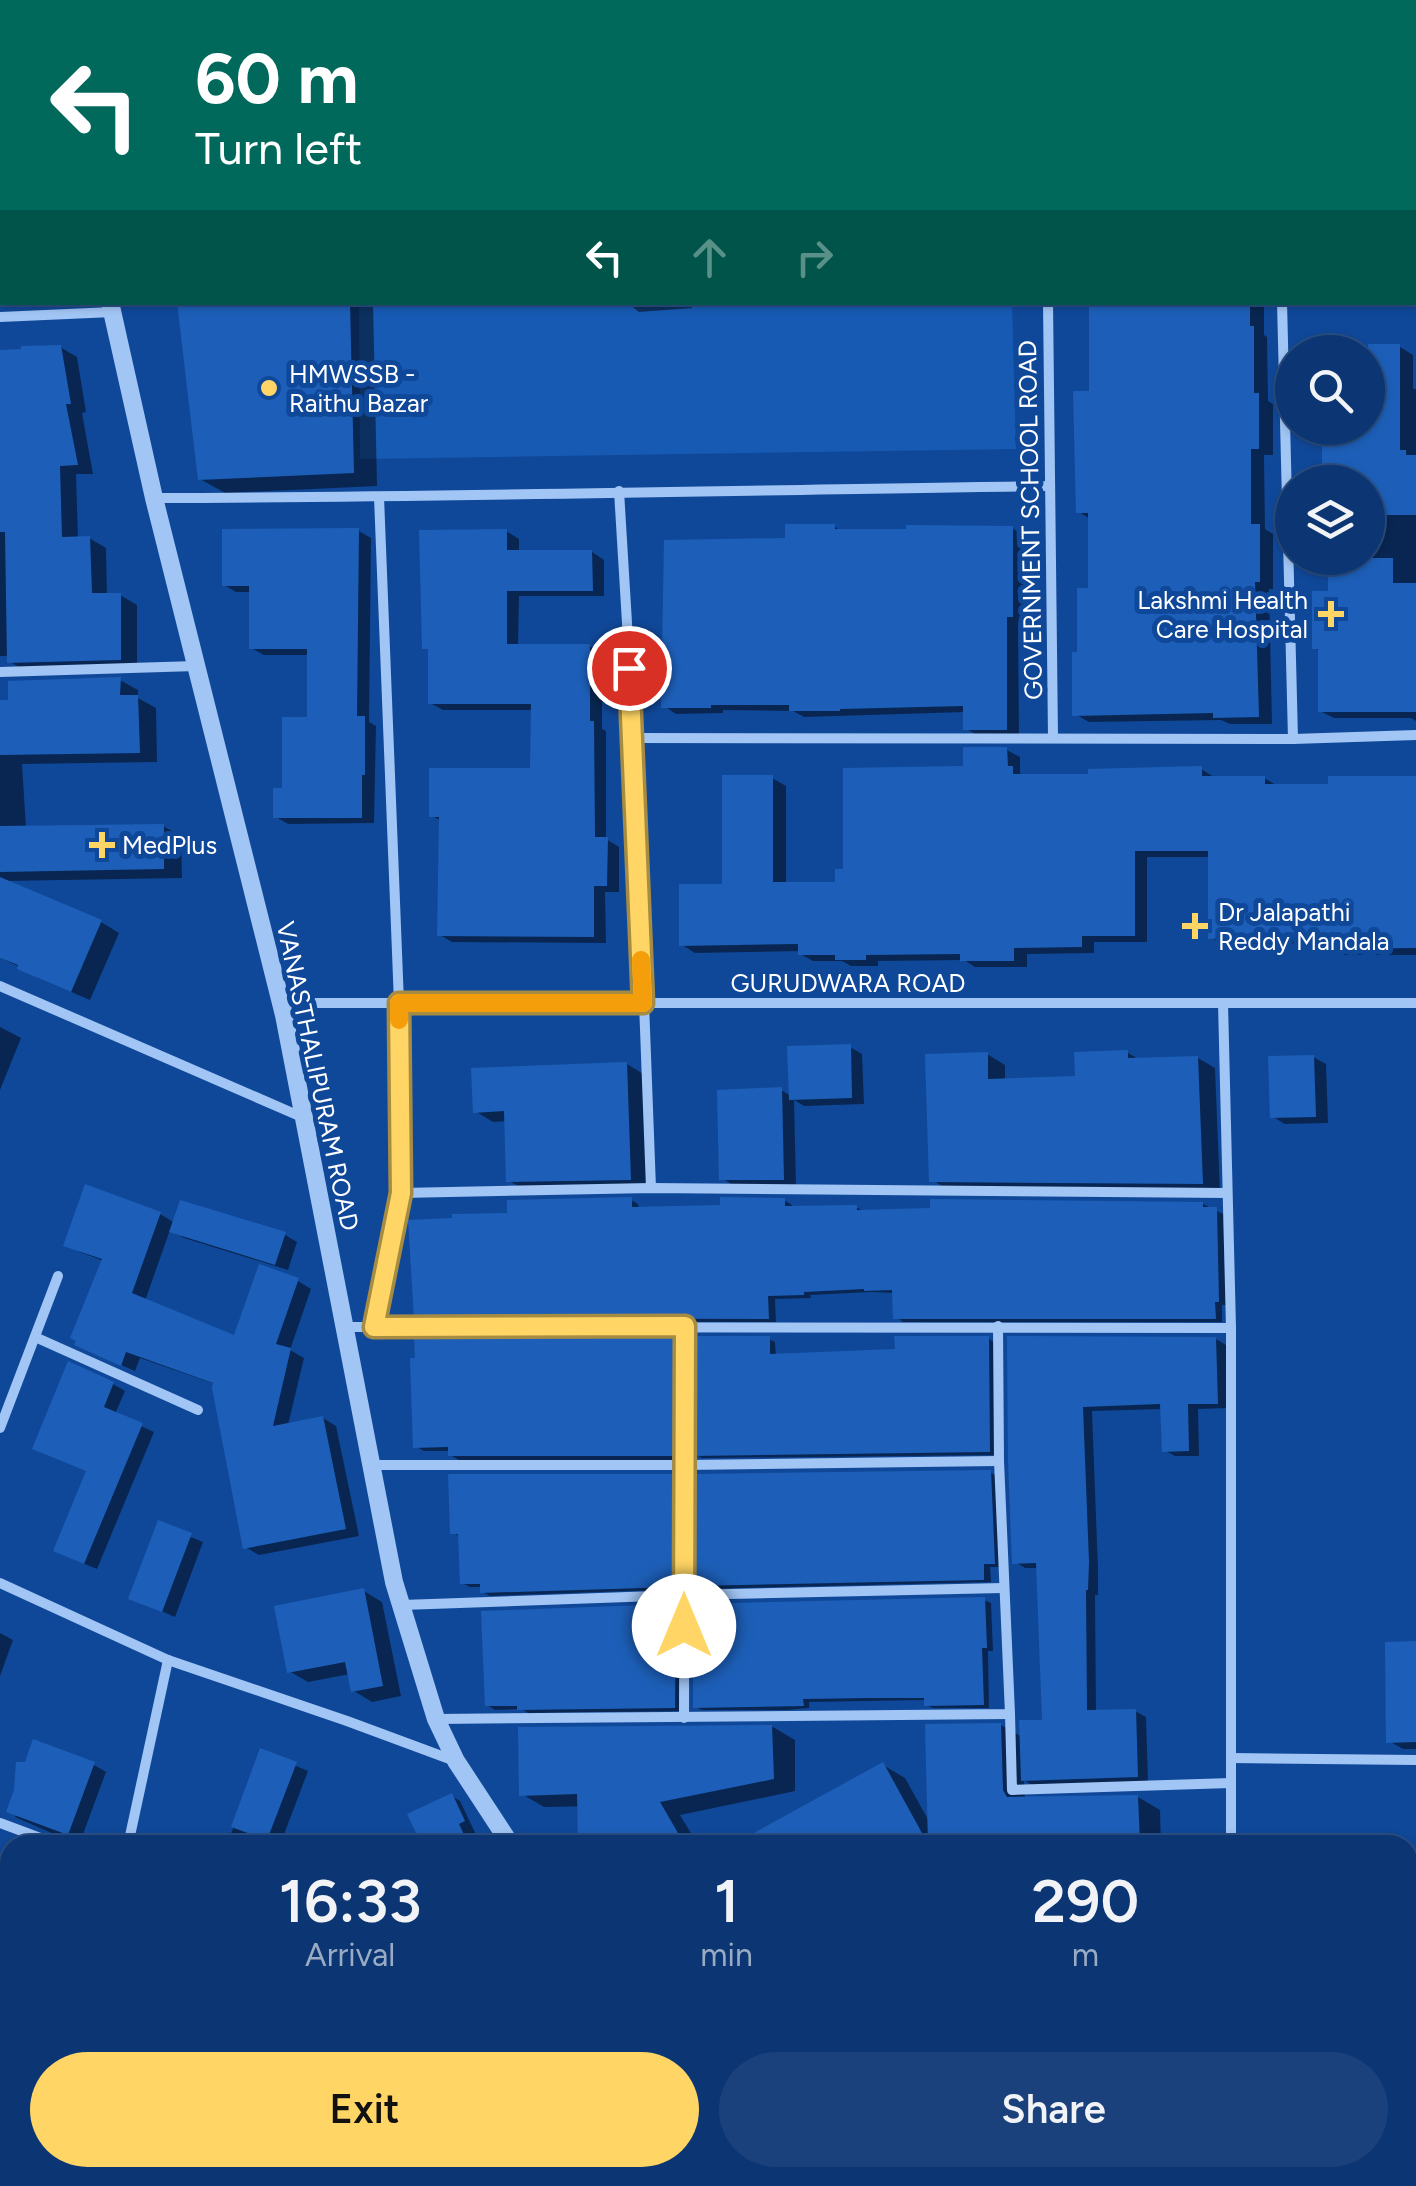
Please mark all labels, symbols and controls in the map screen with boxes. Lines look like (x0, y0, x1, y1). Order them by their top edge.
text: 60 m (195, 36, 359, 121)
icon: left (30, 40, 160, 170)
text: Turn left (195, 121, 362, 175)
icon: left (577, 230, 632, 285)
icon: ahead (682, 230, 737, 285)
icon: right (787, 230, 842, 285)
map controls (1275, 335, 1385, 575)
button: search (1275, 335, 1385, 445)
street label: GOVERNMENT SCHOOL ROAD (1012, 340, 1048, 700)
place label: HMWSSB - Raithu Bazar (289, 359, 429, 418)
marker: HMWSSB - Raithu Bazar (258, 377, 280, 399)
button: layers (1275, 465, 1385, 575)
place label: Lakshmi Health Care Hospital (1137, 585, 1308, 644)
marker: Lakshmi Health Care Hospital (1318, 601, 1344, 627)
pin (587, 626, 672, 711)
icon: arrive (602, 641, 657, 696)
place label: MedPlus (122, 830, 217, 860)
marker: MedPlus (91, 834, 113, 856)
place label: Dr Jalapathi Reddy Mandala (1218, 897, 1389, 956)
marker: Dr Jalapathi Reddy Mandala (1182, 913, 1208, 939)
street label: VANASTHALIPURAM ROAD (271, 919, 365, 1233)
street label: GURUDWARA ROAD (730, 968, 966, 998)
position arrow (632, 1574, 736, 1678)
text: 16:33 (279, 1865, 421, 1937)
text: 1 (714, 1865, 739, 1937)
text: 290 (1032, 1865, 1139, 1937)
text: Arrival (305, 1936, 395, 1974)
text: min (700, 1936, 753, 1974)
text: m (1072, 1936, 1099, 1974)
button: Exit (30, 2052, 699, 2167)
button: Share (719, 2052, 1388, 2167)

